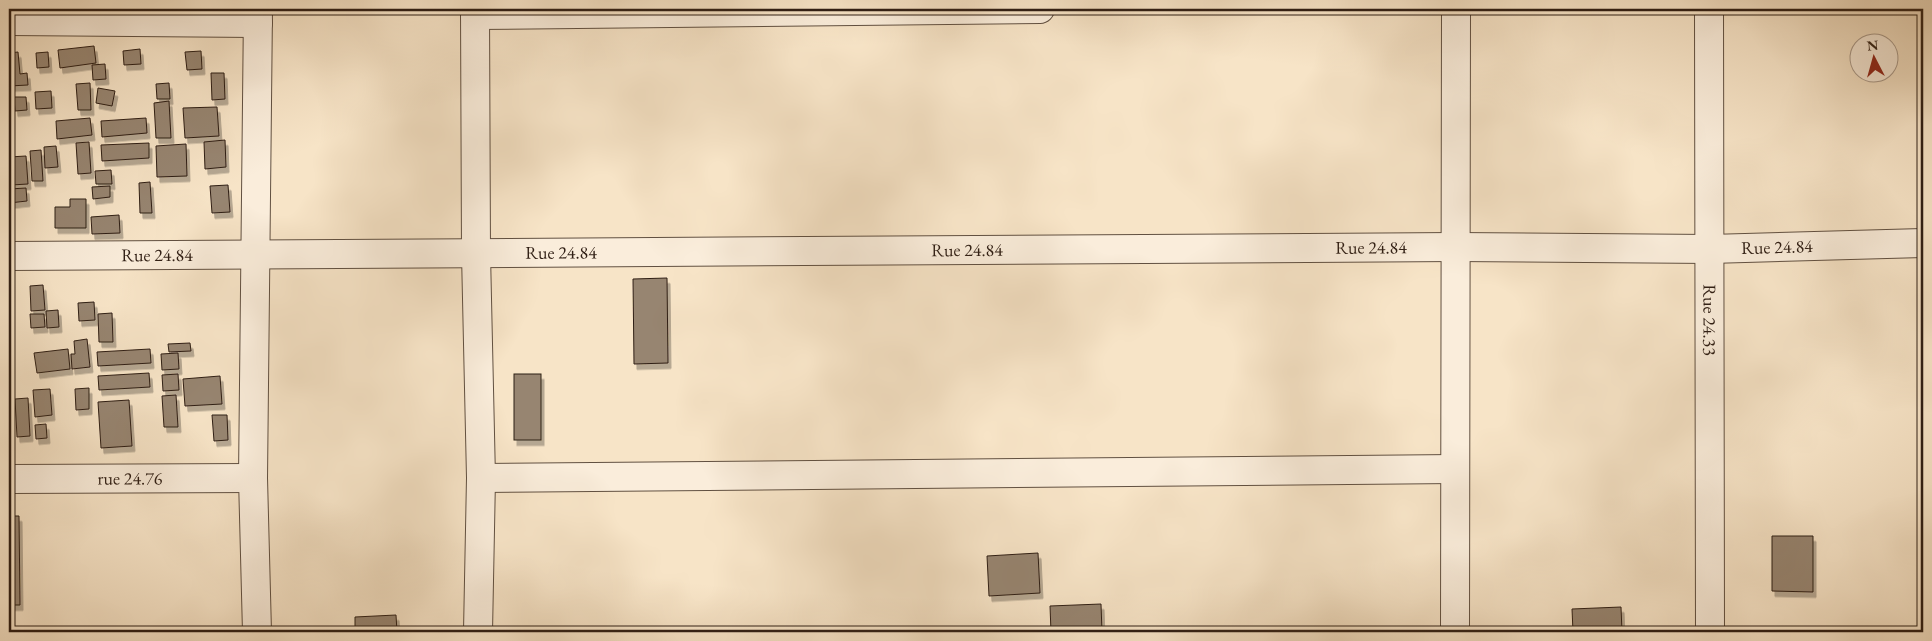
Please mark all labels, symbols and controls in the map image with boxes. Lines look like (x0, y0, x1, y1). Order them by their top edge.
north arrow (1850, 32, 1900, 82)
text: N (1866, 35, 1880, 55)
street label: Rue 24.84 (1741, 234, 1813, 259)
street label: Rue 24.84 (1335, 235, 1407, 259)
street label: Rue 24.84 (931, 238, 1003, 261)
street label: Rue 24.84 (525, 240, 597, 264)
street label: Rue 24.84 (121, 243, 193, 266)
street label: Rue 24.33 (1698, 284, 1722, 356)
street label: rue 24.76 (98, 466, 163, 490)

